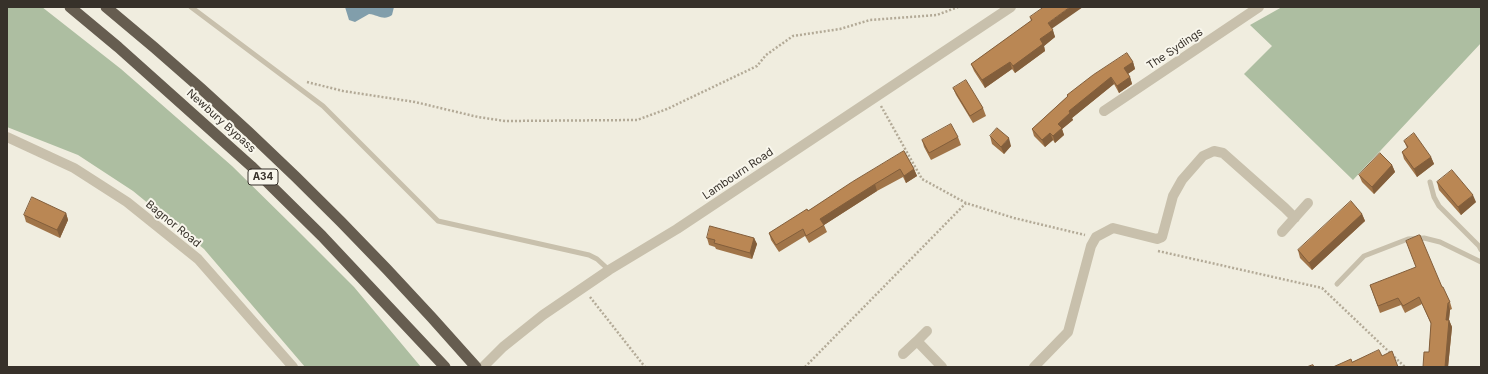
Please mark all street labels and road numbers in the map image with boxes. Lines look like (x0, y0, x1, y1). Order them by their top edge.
street label: The Sydings (1145, 25, 1205, 73)
street label: Newbury Bypass (184, 87, 258, 155)
street label: Lambourn Road (700, 146, 776, 202)
road number: A34 (248, 169, 278, 185)
street label: Bagnor Road (143, 198, 203, 250)

